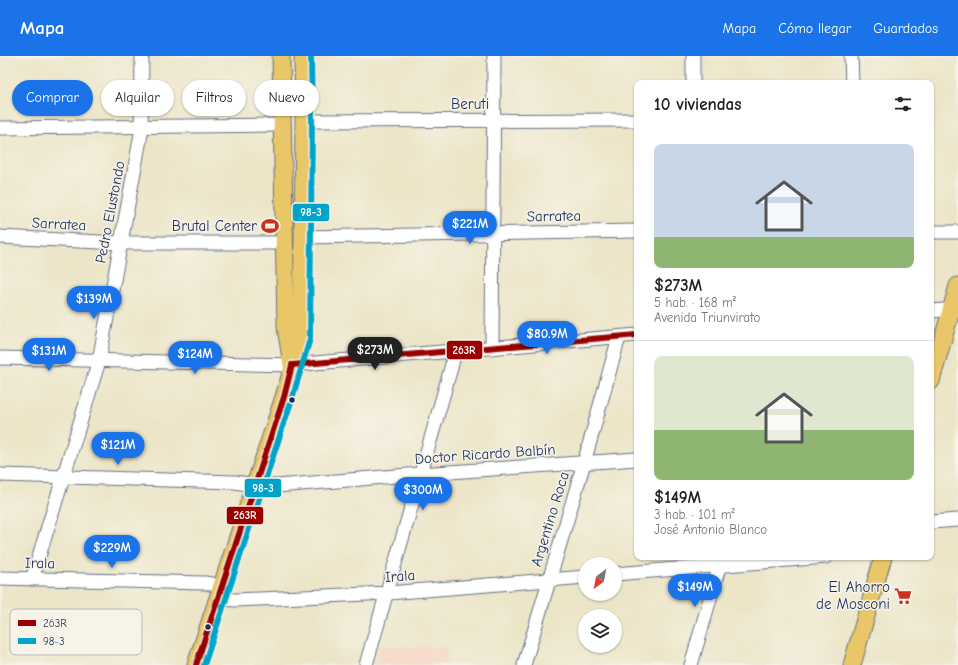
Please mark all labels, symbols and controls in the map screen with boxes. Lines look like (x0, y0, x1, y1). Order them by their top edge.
text: Mapa (20, 17, 65, 39)
text: Mapa (723, 20, 756, 37)
text: Cómo llegar (778, 20, 851, 37)
text: Guardados (873, 20, 938, 37)
chip: Comprar (12, 80, 93, 116)
chip: Alquilar (101, 80, 174, 116)
chip: Filtros (182, 80, 246, 116)
chip: Nuevo (254, 80, 319, 116)
icon: filters (892, 93, 914, 115)
street label: Beruti (451, 95, 489, 113)
text: 10 viviendas (654, 95, 741, 114)
street label: Pedro Elustondo (91, 159, 129, 265)
icon: home (748, 170, 820, 242)
line badge: 98-3 (292, 203, 330, 222)
text: 98-3 (300, 206, 322, 219)
street label: Sarratea (527, 207, 581, 225)
pin: $221M (442, 211, 498, 245)
street label: Sarratea (31, 214, 87, 234)
sports icon: Brutal Center (260, 216, 280, 236)
text: $221M (452, 216, 488, 231)
place label: Brutal Center (172, 217, 257, 235)
text: $273M (654, 276, 702, 295)
pin: $139M (66, 286, 122, 320)
text: $139M (76, 291, 112, 306)
text: 5 hab. · 168 m² (654, 295, 736, 310)
text: Avenida Triunvirato (654, 310, 760, 325)
pin: $80.9M (514, 321, 580, 355)
text: $80.9M (526, 326, 568, 341)
pin: $273M (347, 337, 403, 371)
pin: $131M (21, 338, 77, 372)
line badge: 263R (446, 340, 483, 360)
pin: $124M (167, 341, 223, 375)
text: $273M (357, 342, 393, 357)
text: $131M (32, 343, 66, 358)
text: 263R (452, 344, 476, 357)
text: $124M (177, 346, 213, 361)
icon: home (748, 382, 820, 454)
unlabelled marker (287, 395, 297, 405)
pin: $121M (90, 432, 146, 466)
text: $121M (101, 437, 136, 452)
street label: Doctor Ricardo Balbín (414, 440, 556, 468)
street label: Argentino Roca (527, 469, 573, 569)
pin: $300M (395, 477, 451, 511)
line badge: 98-3 (244, 478, 282, 498)
text: 98-3 (252, 482, 274, 495)
text: $300M (403, 482, 443, 497)
text: $149M (654, 488, 701, 507)
line badge: 263R (226, 506, 264, 525)
text: 3 hab. · 101 m² (654, 507, 735, 522)
text: 263R (233, 509, 257, 522)
text: José Antonio Blanco (654, 522, 767, 537)
pin: $229M (84, 535, 140, 569)
text: $229M (93, 540, 131, 555)
street label: Irala (25, 554, 55, 572)
north arrow (578, 557, 622, 601)
map controls (578, 557, 622, 653)
street label: Irala (384, 566, 416, 586)
pin: $149M (667, 574, 723, 608)
place label: El Ahorro de Mosconi (816, 578, 890, 613)
text: $149M (677, 579, 713, 594)
supermarket icon: El Ahorro de Mosconi (893, 586, 913, 606)
legend (10, 609, 142, 655)
button: layers (578, 609, 622, 653)
text: 263R (43, 617, 67, 630)
unlabelled marker (203, 622, 213, 632)
text: 98-3 (43, 635, 65, 648)

